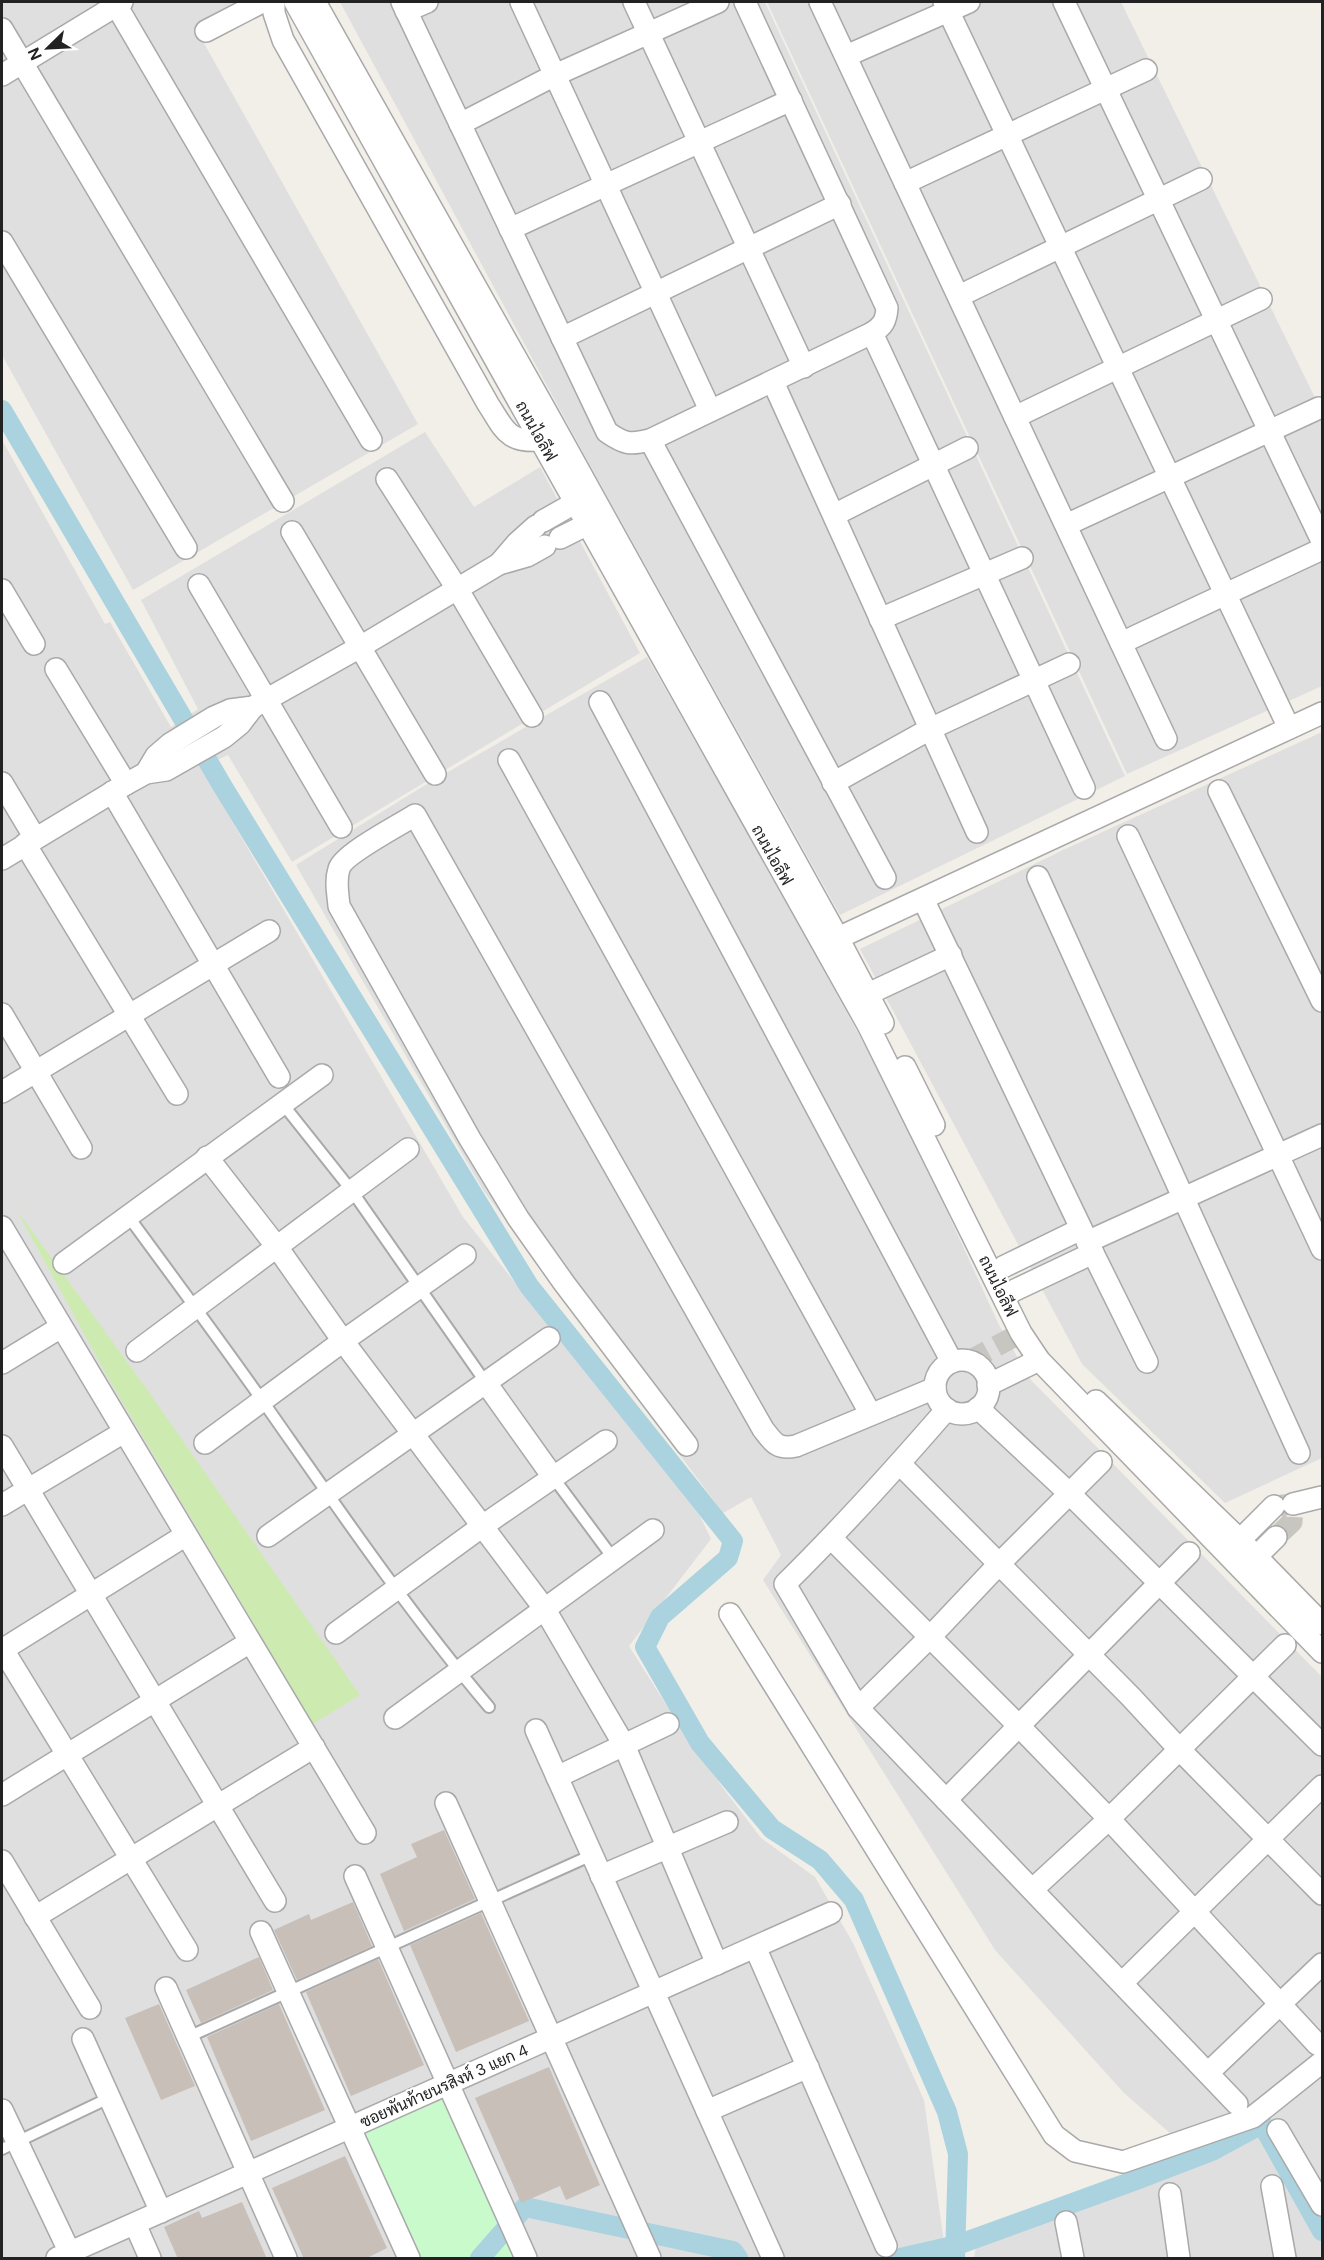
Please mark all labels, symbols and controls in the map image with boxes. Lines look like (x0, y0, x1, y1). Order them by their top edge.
north arrow (18, 18, 78, 78)
text: N (23, 44, 47, 63)
street label: ถนนไอลีฟ (511, 397, 562, 465)
street label: ถนนไอลีฟ (747, 821, 798, 889)
street label: ถนนไอลีฟ (974, 1251, 1023, 1320)
street label: ซอยพันท้ายนรสิงห์ 3 แยก 4 (356, 2038, 532, 2133)

